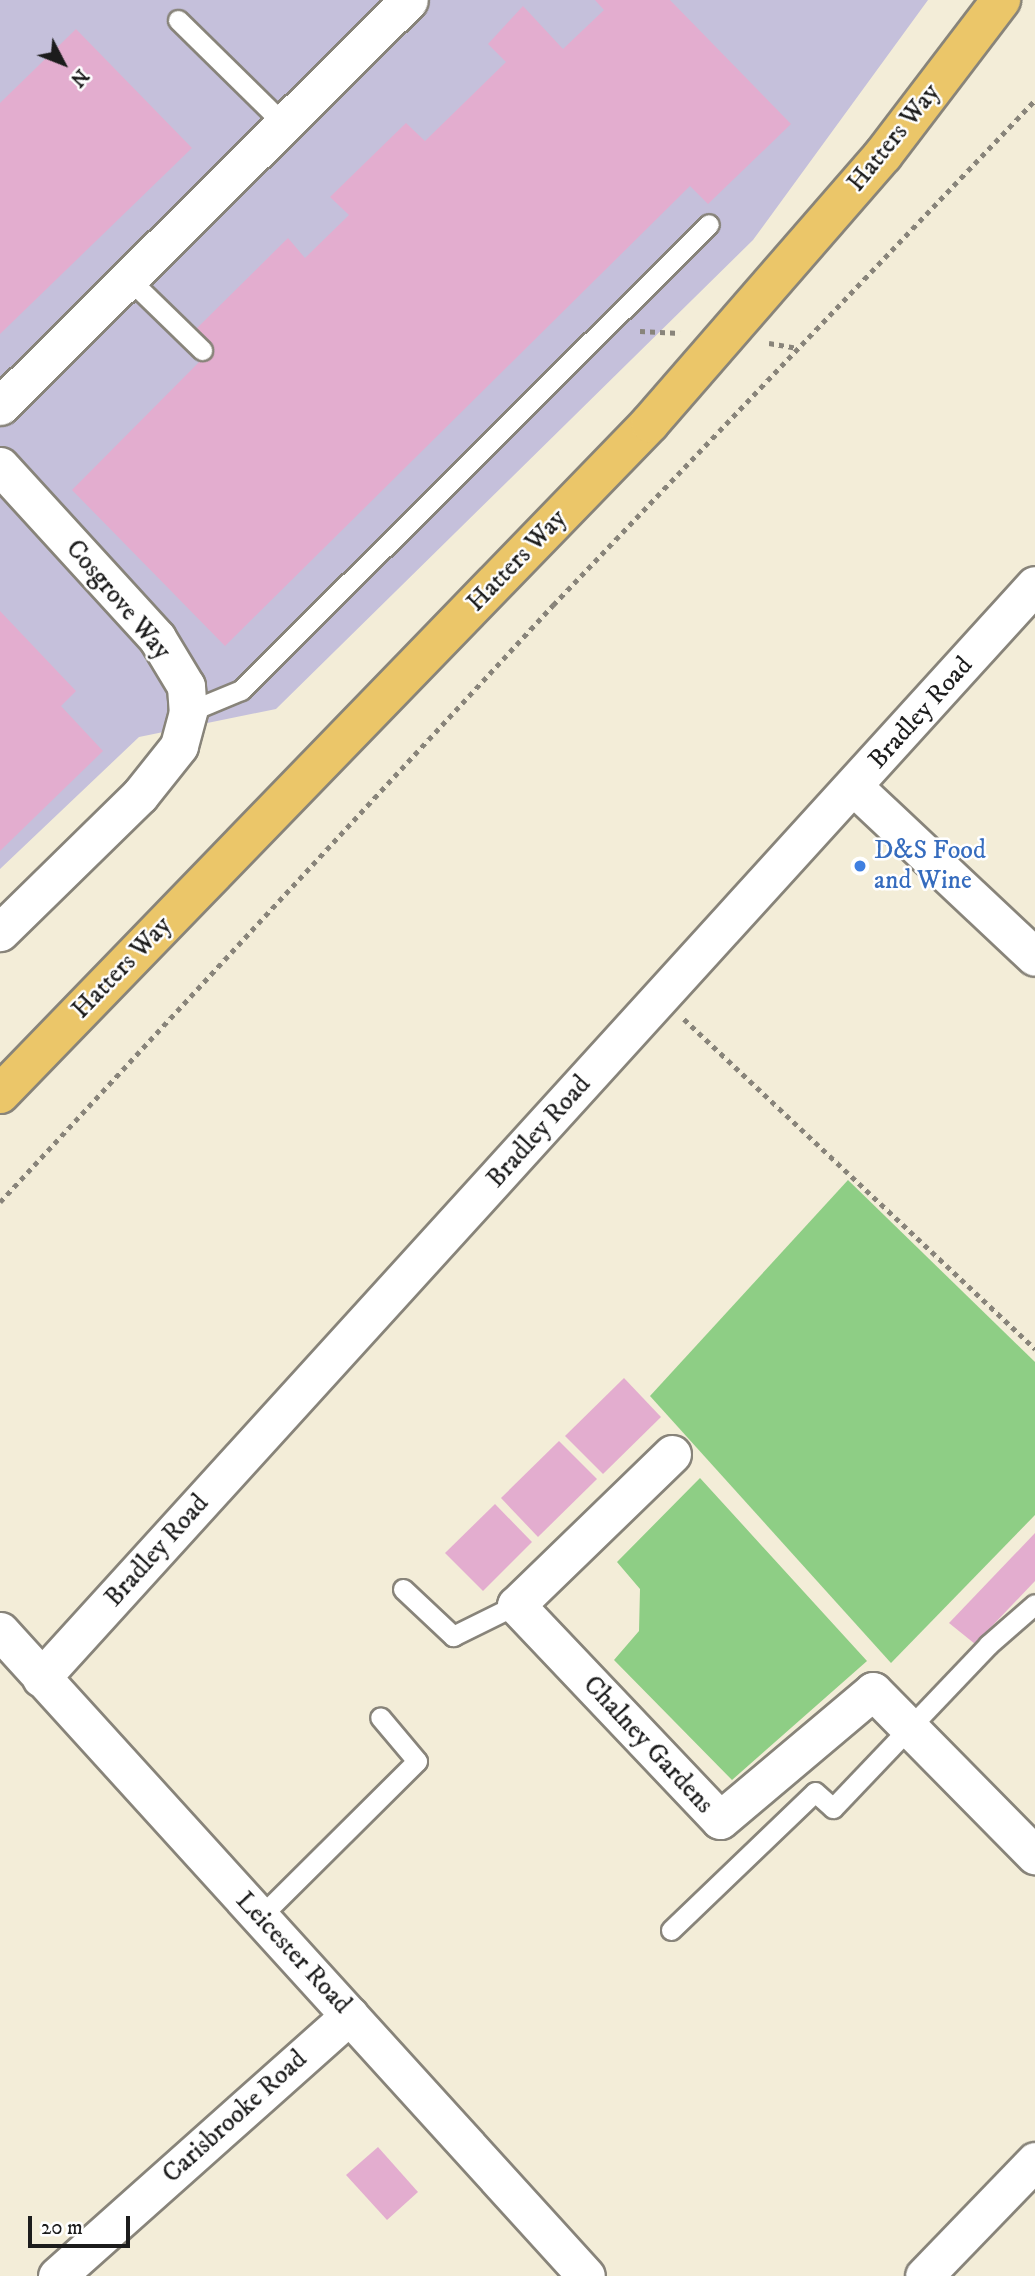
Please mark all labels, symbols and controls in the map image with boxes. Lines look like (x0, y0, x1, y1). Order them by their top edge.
north arrow (28, 28, 98, 98)
text: N (65, 64, 93, 91)
street label: Hatters Way (841, 78, 947, 198)
street label: Hatters Way (461, 503, 573, 619)
street label: Cosgrove Way (59, 534, 177, 666)
street label: Bradley Road (862, 650, 980, 776)
place label: D&S Food and Wine (874, 835, 986, 896)
marker: D&S Food and Wine (852, 858, 868, 874)
street label: Hatters Way (66, 910, 178, 1026)
street label: Bradley Road (480, 1069, 598, 1195)
street label: Bradley Road (98, 1488, 216, 1614)
street label: Chalney Gardens (576, 1670, 720, 1820)
street label: Leicester Road (229, 1886, 357, 2020)
street label: Carisbrooke Road (156, 2044, 314, 2190)
scale bar (32, 2202, 133, 2246)
text: 20 m (41, 2215, 83, 2241)

